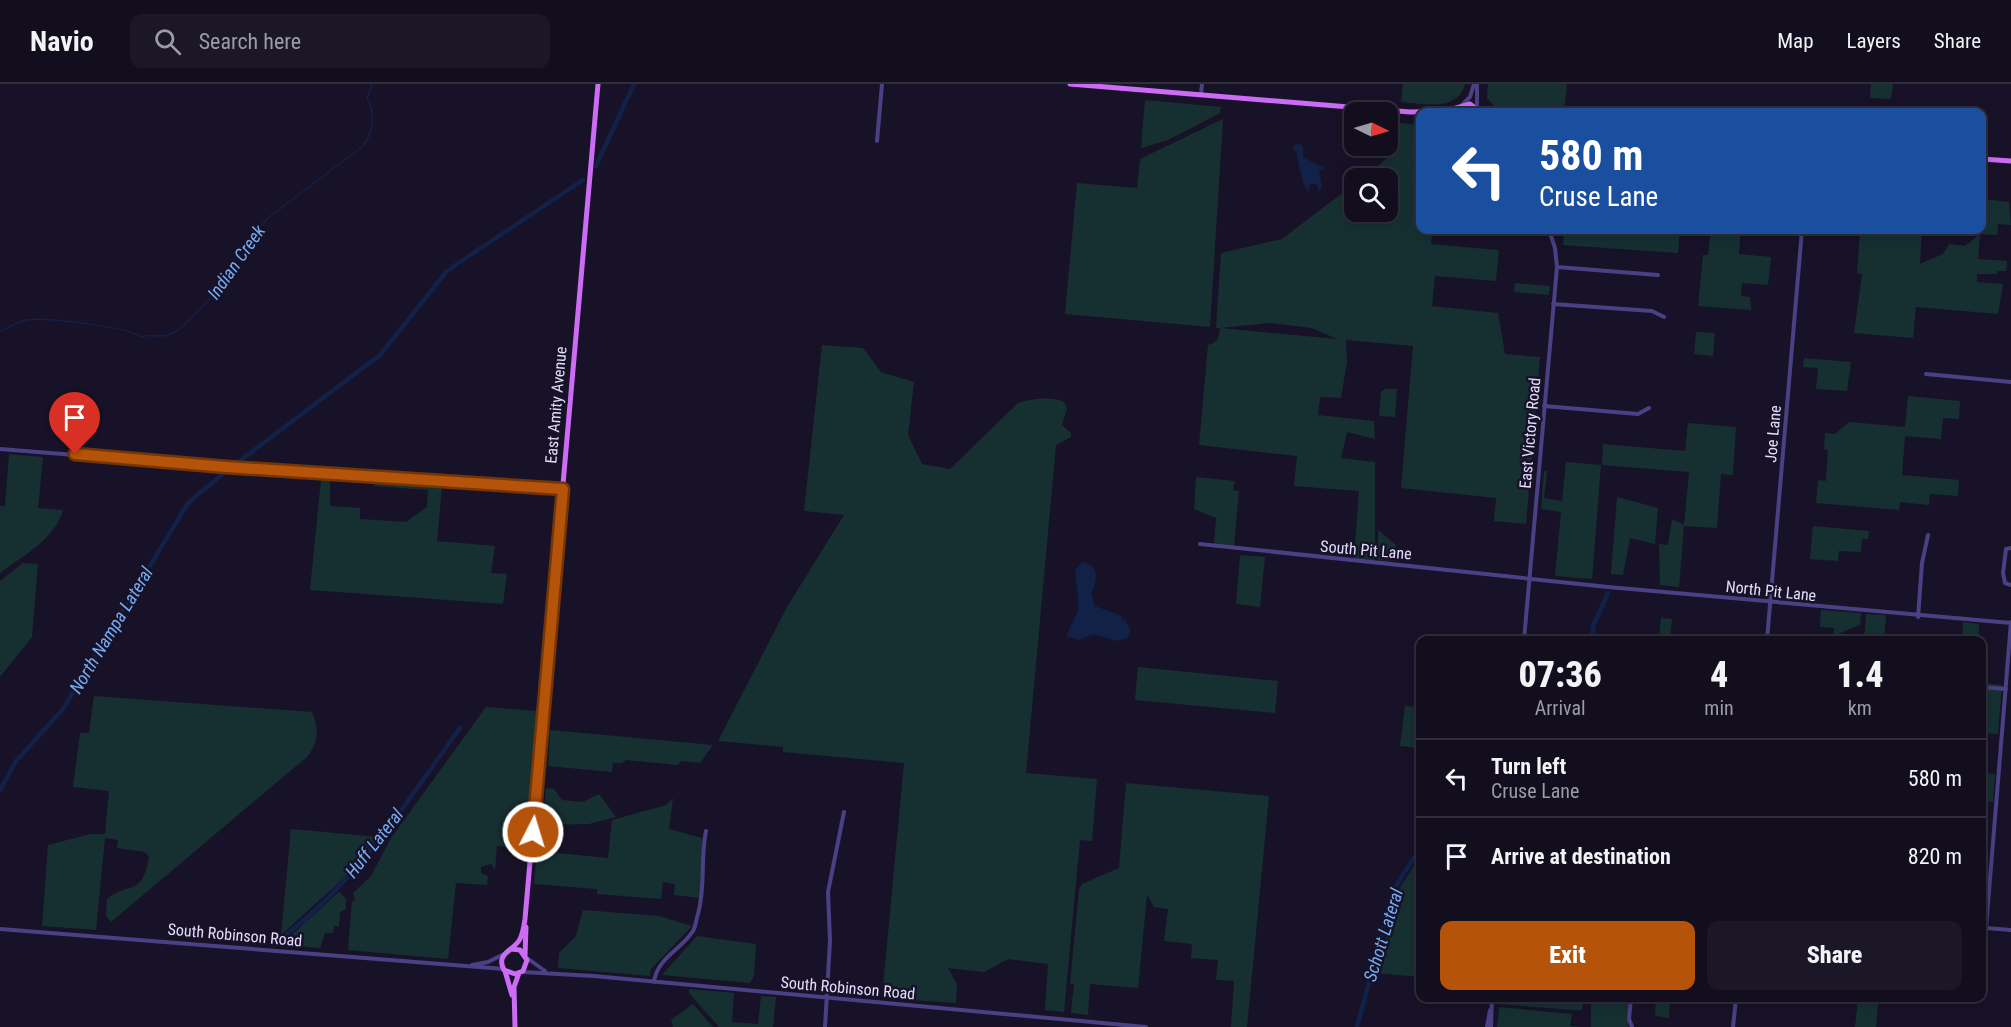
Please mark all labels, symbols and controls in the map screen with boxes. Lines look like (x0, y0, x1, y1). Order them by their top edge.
search box (130, 14, 550, 68)
text: Navio (30, 25, 94, 58)
icon: search (151, 25, 184, 58)
text: Search here (199, 29, 301, 54)
text: Map (1777, 29, 1814, 53)
text: Layers (1847, 29, 1901, 53)
text: Share (1934, 29, 1981, 53)
north arrow (1344, 102, 1398, 156)
map controls (1344, 102, 1398, 222)
text: 580 m (1539, 131, 1644, 180)
icon: left (1440, 132, 1518, 210)
button: search (1344, 168, 1398, 222)
text: Cruse Lane (1539, 181, 1658, 213)
water label: Indian Creek (203, 220, 270, 303)
street label: East Amity Avenue (541, 346, 571, 464)
street label: East Victory Road (1516, 377, 1544, 489)
pin (49, 392, 100, 454)
icon: arrive (58, 401, 91, 434)
street label: Joe Lane (1761, 405, 1785, 463)
street label: South Pit Lane (1320, 537, 1412, 563)
water label: North Nampa Lateral (65, 562, 158, 697)
street label: North Pit Lane (1725, 577, 1817, 605)
text: 07:36 (1519, 654, 1602, 696)
text: 4 (1710, 654, 1728, 696)
text: 1.4 (1836, 654, 1884, 696)
text: Arrival (1535, 696, 1586, 720)
text: min (1704, 696, 1734, 720)
text: km (1848, 696, 1872, 720)
text: Turn left (1491, 754, 1566, 779)
icon: left (1440, 762, 1473, 795)
text: 580 m (1908, 766, 1962, 791)
text: Cruse Lane (1491, 779, 1579, 803)
position arrow (501, 800, 565, 864)
water label: Huff Lateral (341, 804, 408, 882)
icon: arrive (1440, 840, 1473, 873)
text: Arrive at destination (1491, 844, 1671, 869)
text: 820 m (1908, 844, 1962, 869)
water label: Schott Lateral (1359, 885, 1407, 984)
street label: South Robinson Road (167, 920, 303, 950)
button: Exit (1440, 921, 1695, 990)
button: Share (1707, 921, 1962, 990)
street label: South Robinson Road (780, 973, 916, 1003)

